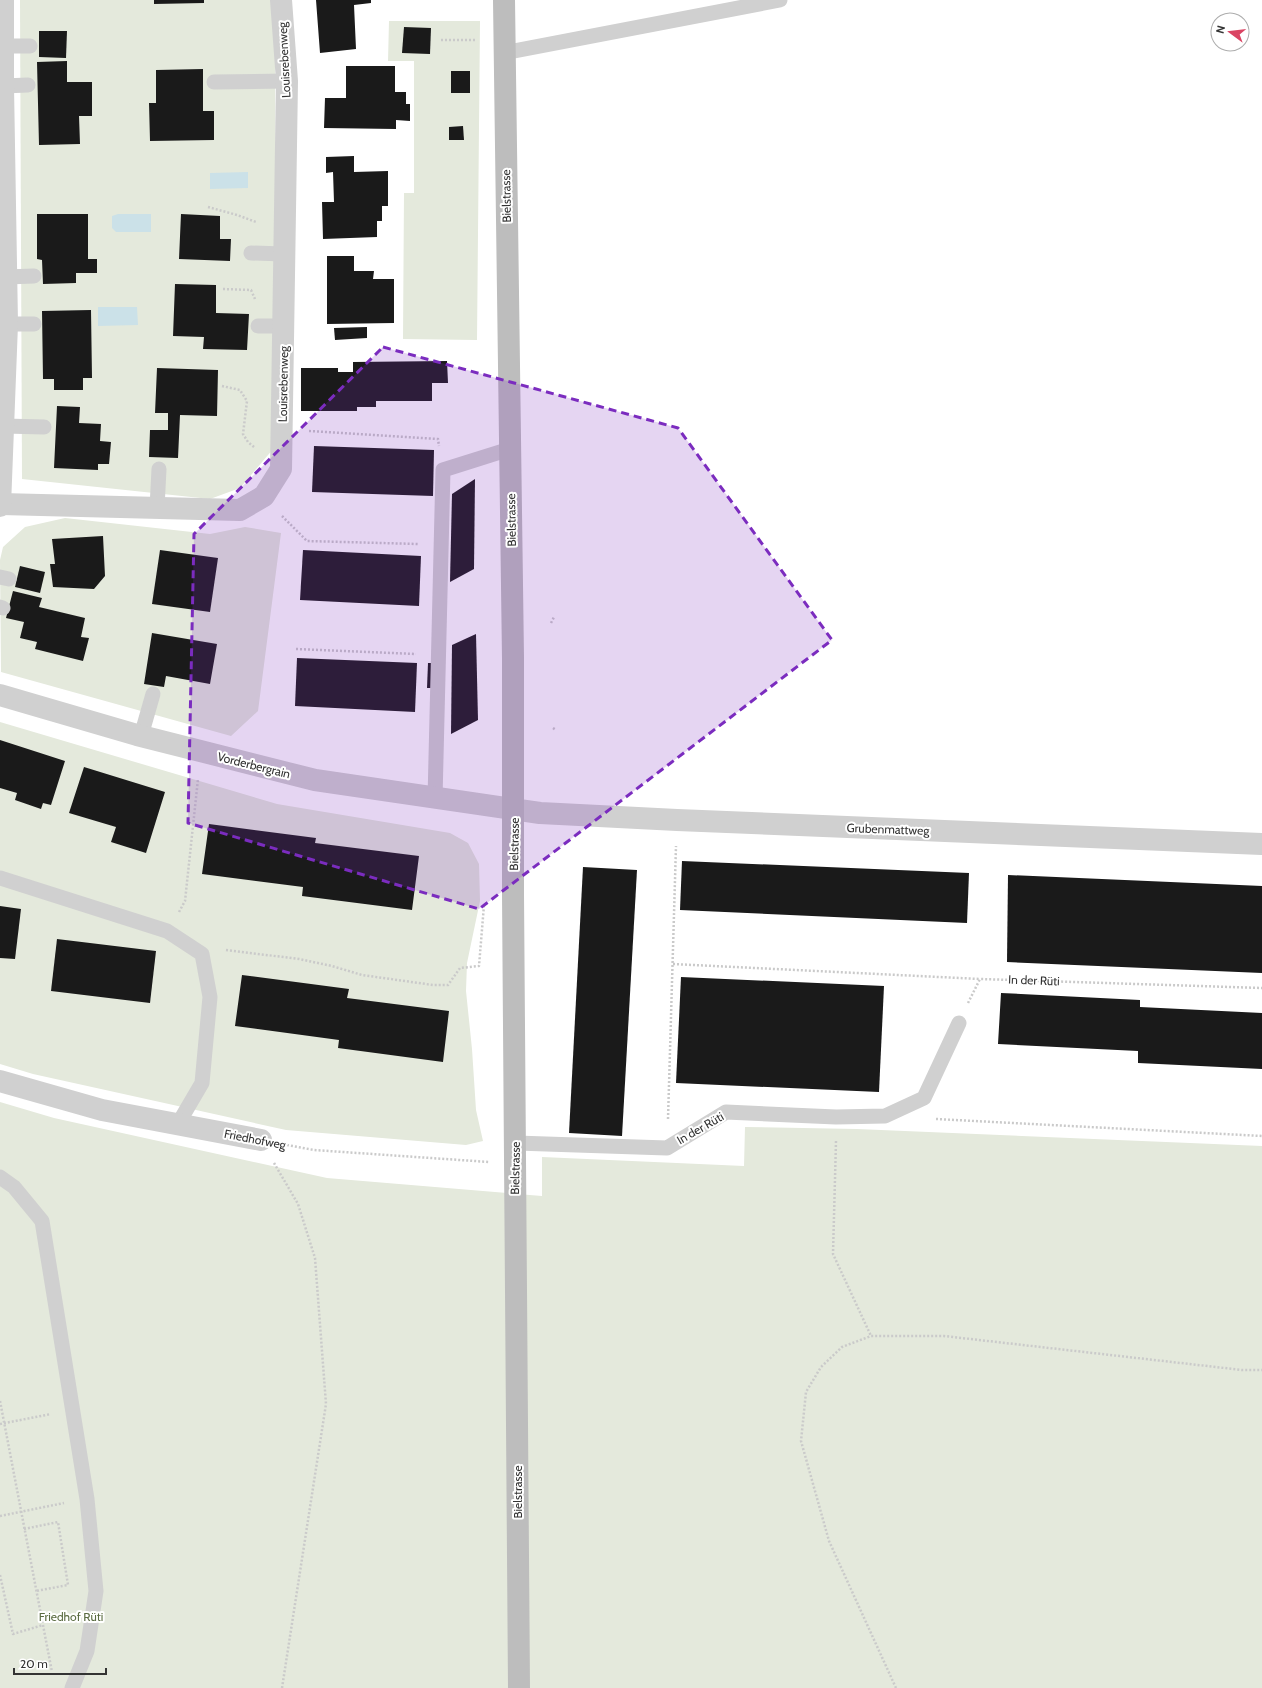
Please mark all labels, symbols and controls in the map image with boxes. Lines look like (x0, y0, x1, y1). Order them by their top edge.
north arrow (1210, 12, 1250, 52)
street label: Louisrebenweg (274, 21, 293, 98)
text: N (1213, 24, 1228, 35)
street label: Bielstrasse (498, 169, 514, 223)
street label: Louisrebenweg (275, 345, 291, 422)
street label: Bielstrasse (503, 493, 519, 547)
street label: Vorderbergrain (216, 749, 292, 781)
street label: Bielstrasse (506, 817, 522, 871)
street label: Grubenmattweg (846, 820, 931, 838)
street label: In der Rüti (1008, 972, 1060, 988)
street label: In der Rüti (674, 1109, 726, 1147)
street label: Friedhofweg (223, 1126, 288, 1153)
street label: Bielstrasse (507, 1141, 523, 1195)
street label: Bielstrasse (510, 1465, 525, 1519)
park label: Friedhof Rüti (39, 1609, 103, 1624)
scale bar (14, 1650, 106, 1676)
text: 20 m (20, 1656, 48, 1671)

